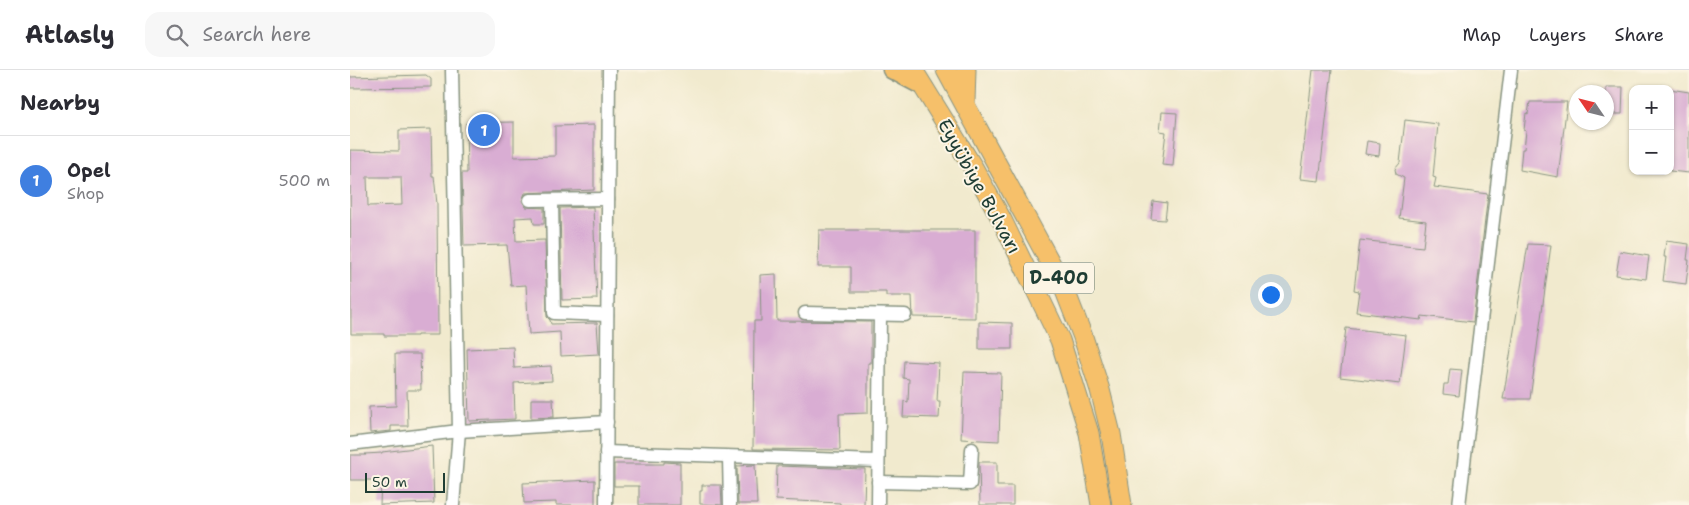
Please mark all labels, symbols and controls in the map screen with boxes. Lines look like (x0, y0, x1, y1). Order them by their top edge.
search box (145, 12, 495, 57)
text: Atlasly (25, 19, 115, 51)
icon: search (163, 21, 191, 49)
text: Search here (203, 22, 311, 47)
text: Map (1463, 23, 1501, 47)
text: Layers (1529, 23, 1586, 47)
text: Share (1614, 23, 1664, 47)
north arrow (1569, 85, 1614, 130)
map controls (1629, 85, 1674, 175)
button: + (1629, 85, 1674, 130)
text: Nearby (20, 89, 100, 117)
pin: 1 (468, 111, 500, 149)
street label: Eyyübiye Bulvarı (932, 114, 1027, 258)
button: − (1629, 130, 1674, 175)
text: Opel (67, 158, 111, 183)
text: 1 (32, 170, 40, 191)
text: 500 m (279, 170, 330, 191)
text: Shop (67, 183, 104, 204)
road number: D-400 (1024, 262, 1094, 294)
your location (1258, 282, 1284, 308)
scale bar (365, 470, 445, 493)
text: 50 m (372, 473, 407, 491)

